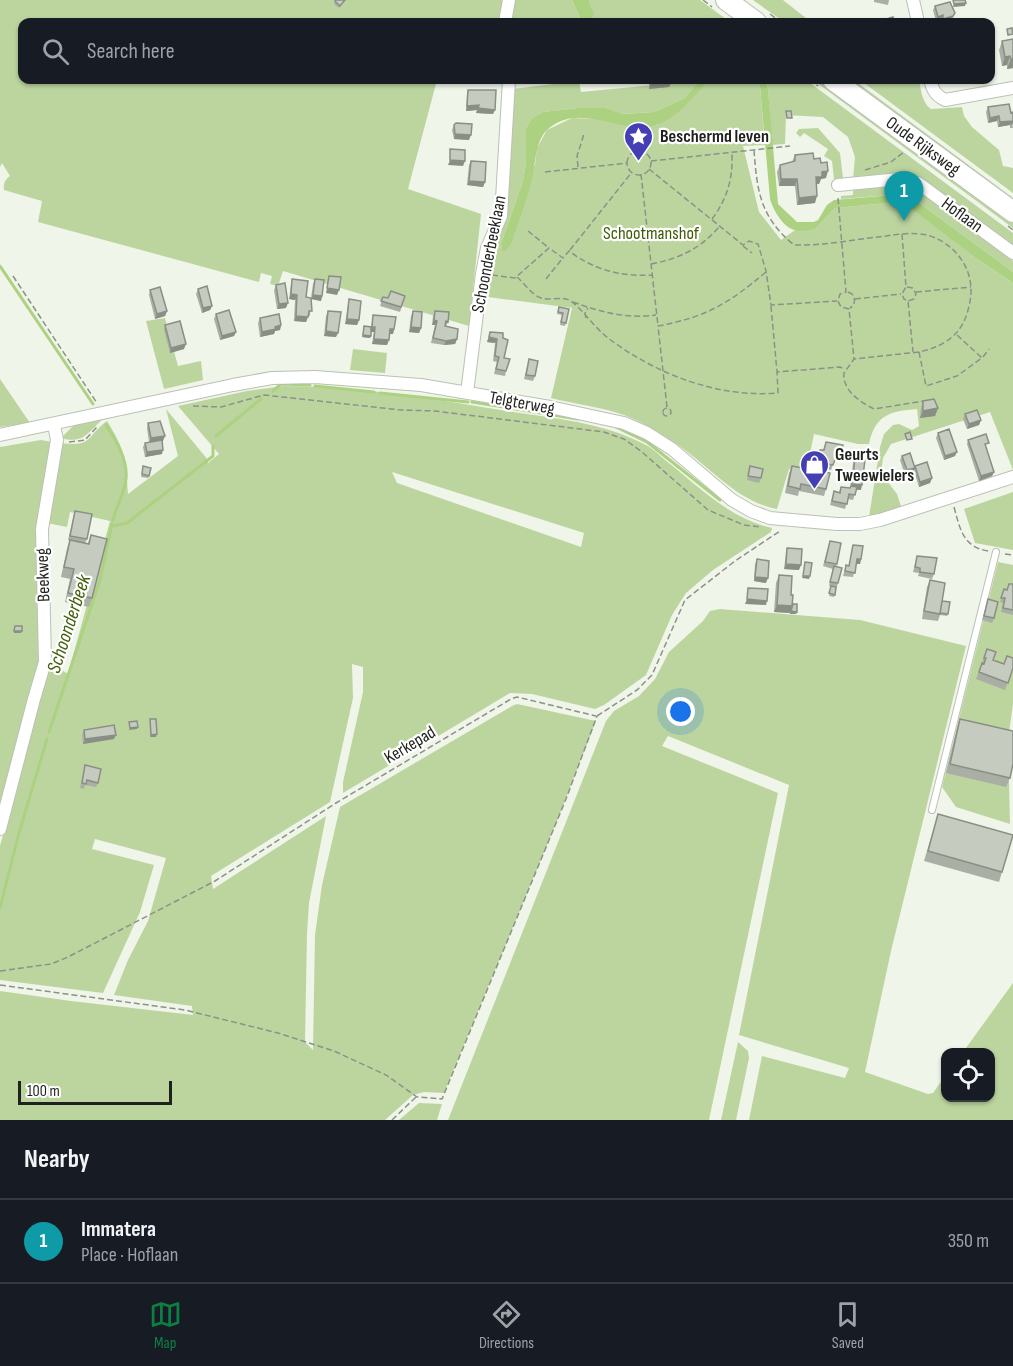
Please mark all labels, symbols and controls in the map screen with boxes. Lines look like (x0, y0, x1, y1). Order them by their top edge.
search box (18, 18, 995, 84)
icon: search (39, 35, 72, 68)
text: Search here (87, 38, 174, 65)
street label: Oude Rijksweg (882, 112, 964, 180)
place icon: Beschermd leven (623, 120, 655, 162)
place label: Beschermd leven (660, 126, 769, 147)
pin: 1 (884, 172, 924, 221)
street label: Hoflaan (937, 193, 987, 237)
street label: Schoonderbeeklaan (467, 194, 511, 314)
park label: Schootmanshof (603, 223, 700, 244)
street label: Telgterweg (488, 387, 556, 419)
place label: Geurts Tweewielers (835, 444, 914, 486)
shop icon: Geurts Tweewielers (798, 448, 830, 490)
street label: Beekweg (32, 548, 54, 602)
water label: Schoonderbeek (42, 571, 96, 676)
your location (666, 697, 695, 726)
street label: Kerkepad (381, 722, 439, 768)
map controls (941, 1048, 995, 1102)
button: locate (941, 1048, 995, 1102)
scale bar (18, 1078, 172, 1106)
text: 100 m (27, 1082, 60, 1101)
text: Nearby (24, 1144, 90, 1175)
text: Immatera (81, 1216, 156, 1243)
text: 1 (40, 1229, 47, 1253)
text: 350 m (948, 1229, 989, 1253)
text: Place · Hoflaan (81, 1243, 178, 1267)
tab: Map (149, 1298, 182, 1353)
tab: Directions (479, 1298, 534, 1353)
tab: Saved (831, 1298, 864, 1353)

